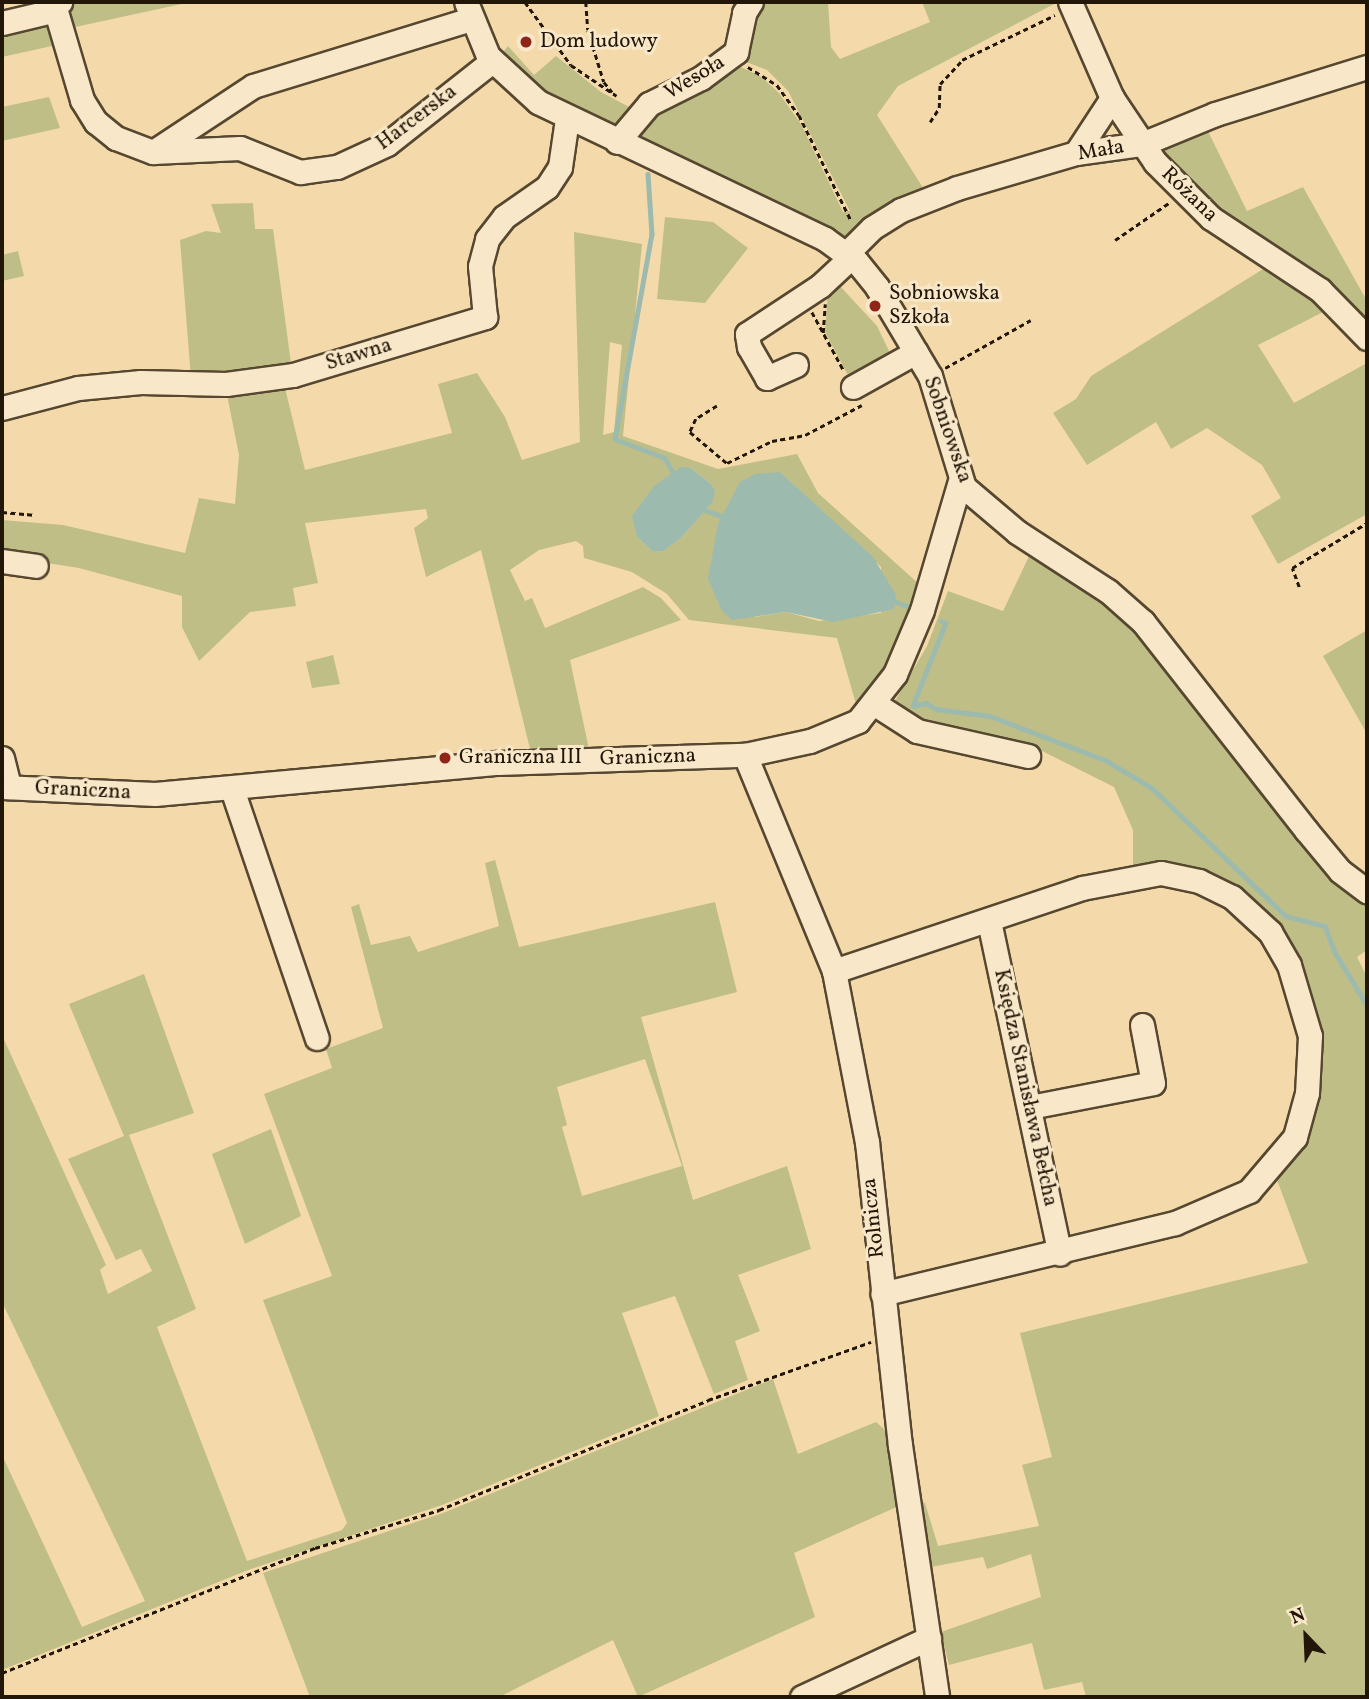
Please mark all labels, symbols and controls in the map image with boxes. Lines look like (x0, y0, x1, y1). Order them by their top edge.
place label: Dom ludowy (540, 29, 658, 55)
marker: Dom ludowy (518, 34, 534, 50)
street label: Wesoła (660, 50, 730, 106)
street label: Harcerska (372, 80, 462, 156)
street label: Mała (1076, 135, 1126, 167)
street label: Różana (1155, 162, 1223, 228)
place label: Sobniowska Szkoła (889, 281, 1000, 331)
marker: Sobniowska Szkoła (867, 298, 883, 314)
street label: Stawna (323, 333, 395, 377)
street label: Sobniowska (917, 373, 977, 487)
street label: Graniczna (599, 744, 697, 772)
place label: Graniczna III (459, 745, 582, 771)
marker: Graniczna III (437, 750, 453, 766)
street label: Graniczna (34, 776, 132, 806)
street label: Księdza Stanisława Bełcha (988, 967, 1062, 1209)
street label: Rolnicza (857, 1177, 891, 1259)
north arrow (1271, 1601, 1341, 1671)
text: N (1286, 1602, 1309, 1631)

